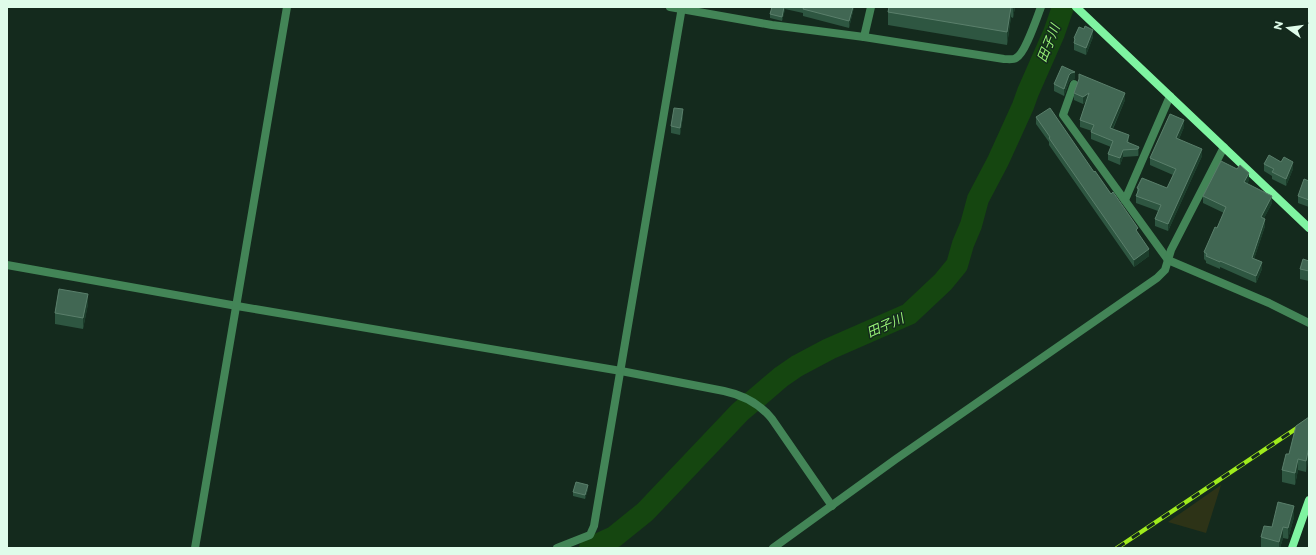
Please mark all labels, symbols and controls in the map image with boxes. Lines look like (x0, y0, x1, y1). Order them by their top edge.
north arrow (1268, 8, 1308, 48)
water label: 田子川 (1033, 20, 1063, 64)
text: N (1270, 20, 1286, 32)
water label: 田子川 (864, 309, 908, 340)

